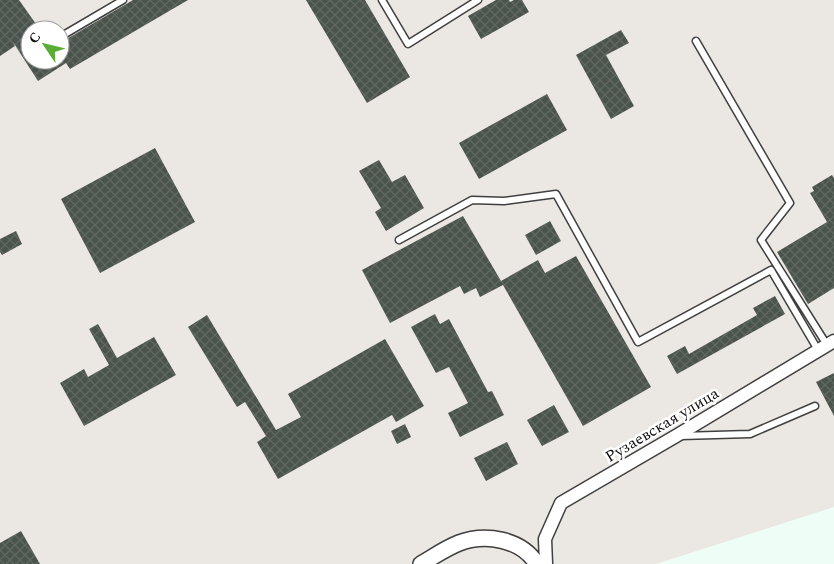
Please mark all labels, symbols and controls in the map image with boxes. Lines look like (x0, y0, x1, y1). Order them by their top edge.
north arrow (20, 20, 70, 70)
text: С (23, 28, 46, 48)
street label: Рузаевская улица (600, 381, 724, 469)

